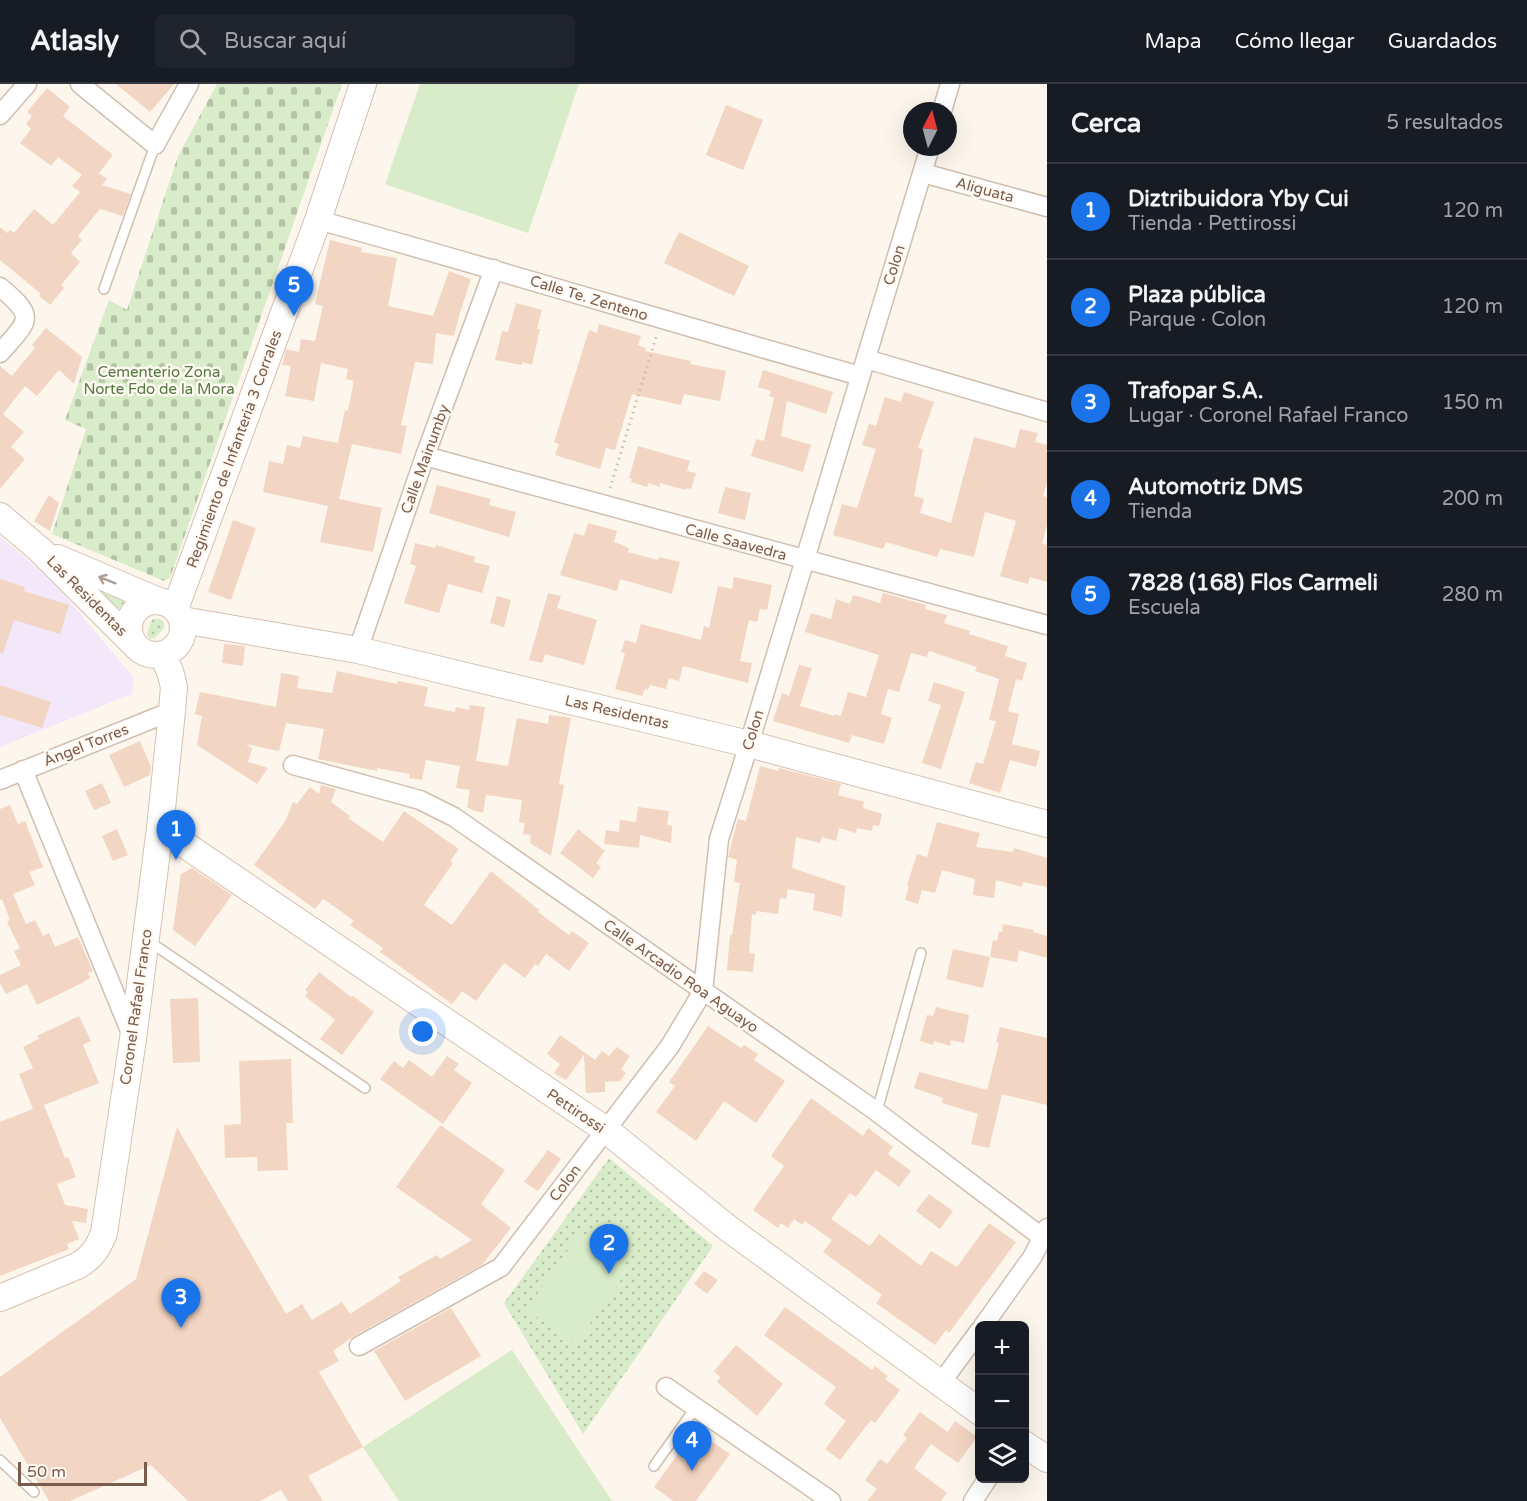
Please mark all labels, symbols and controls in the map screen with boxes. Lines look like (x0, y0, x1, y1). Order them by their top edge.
search box (155, 14, 575, 68)
text: Atlasly (30, 24, 119, 58)
icon: search (176, 25, 209, 58)
text: Buscar aquí (224, 28, 347, 54)
text: Mapa (1144, 29, 1202, 54)
text: Cómo llegar (1235, 29, 1355, 54)
text: Guardados (1388, 29, 1497, 54)
north arrow (903, 102, 957, 156)
text: Cerca (1071, 108, 1141, 139)
text: 5 resultados (1387, 111, 1503, 135)
street label: Aliguata (954, 174, 1016, 206)
text: Diztribuidora Yby Cui (1128, 186, 1349, 212)
text: 1 (1084, 199, 1097, 223)
text: 120 m (1442, 199, 1503, 223)
text: Tienda · Pettirossi (1128, 212, 1296, 236)
street label: Colon (879, 243, 909, 287)
pin: 5 (274, 266, 314, 316)
street label: Calle Te. Zenteno (528, 271, 650, 325)
text: Plaza pública (1128, 282, 1266, 308)
text: 2 (1084, 295, 1097, 319)
text: 120 m (1442, 295, 1503, 319)
text: Parque · Colon (1128, 308, 1266, 332)
street label: Regimiento de Infanteria 3 Corrales (183, 328, 285, 570)
park label: Cementerio Zona Norte Fdo de la Mora (83, 363, 235, 398)
text: Trafopar S.A. (1128, 378, 1264, 404)
text: 3 (1084, 391, 1097, 415)
text: 150 m (1442, 391, 1503, 415)
street label: Calle Mainumby (397, 402, 453, 516)
text: Lugar · Coronel Rafael Franco (1128, 404, 1408, 428)
text: Automotriz DMS (1128, 474, 1303, 500)
text: 4 (1084, 487, 1097, 511)
text: 200 m (1442, 487, 1503, 511)
text: Tienda (1128, 500, 1192, 524)
street label: Calle Saavedra (683, 520, 789, 564)
street label: Las Residentas (43, 552, 131, 640)
text: 7828 (168) Flos Carmeli (1128, 570, 1378, 596)
one-way arrow (98, 574, 116, 585)
text: 5 (1084, 583, 1097, 607)
text: 280 m (1442, 583, 1503, 607)
text: Escuela (1128, 596, 1201, 620)
street label: Las Residentas (563, 691, 671, 733)
street label: Colon (738, 708, 768, 752)
street label: Ángel Torres (41, 720, 131, 770)
pin: 1 (156, 810, 195, 860)
street label: Calle Arcadio Roa Aguayo (600, 916, 762, 1036)
street label: Coronel Rafael Franco (116, 928, 156, 1086)
your location (408, 1017, 437, 1046)
street label: Pettirossi (543, 1085, 609, 1137)
street label: Colon (545, 1161, 585, 1205)
pin: 2 (590, 1224, 628, 1274)
pin: 3 (162, 1278, 201, 1328)
map controls (975, 1321, 1029, 1483)
button: + (975, 1321, 1029, 1375)
button: − (975, 1375, 1029, 1429)
pin: 4 (672, 1422, 712, 1471)
button: layers (975, 1429, 1029, 1483)
scale bar (18, 1459, 147, 1486)
text: 50 m (27, 1462, 66, 1482)

